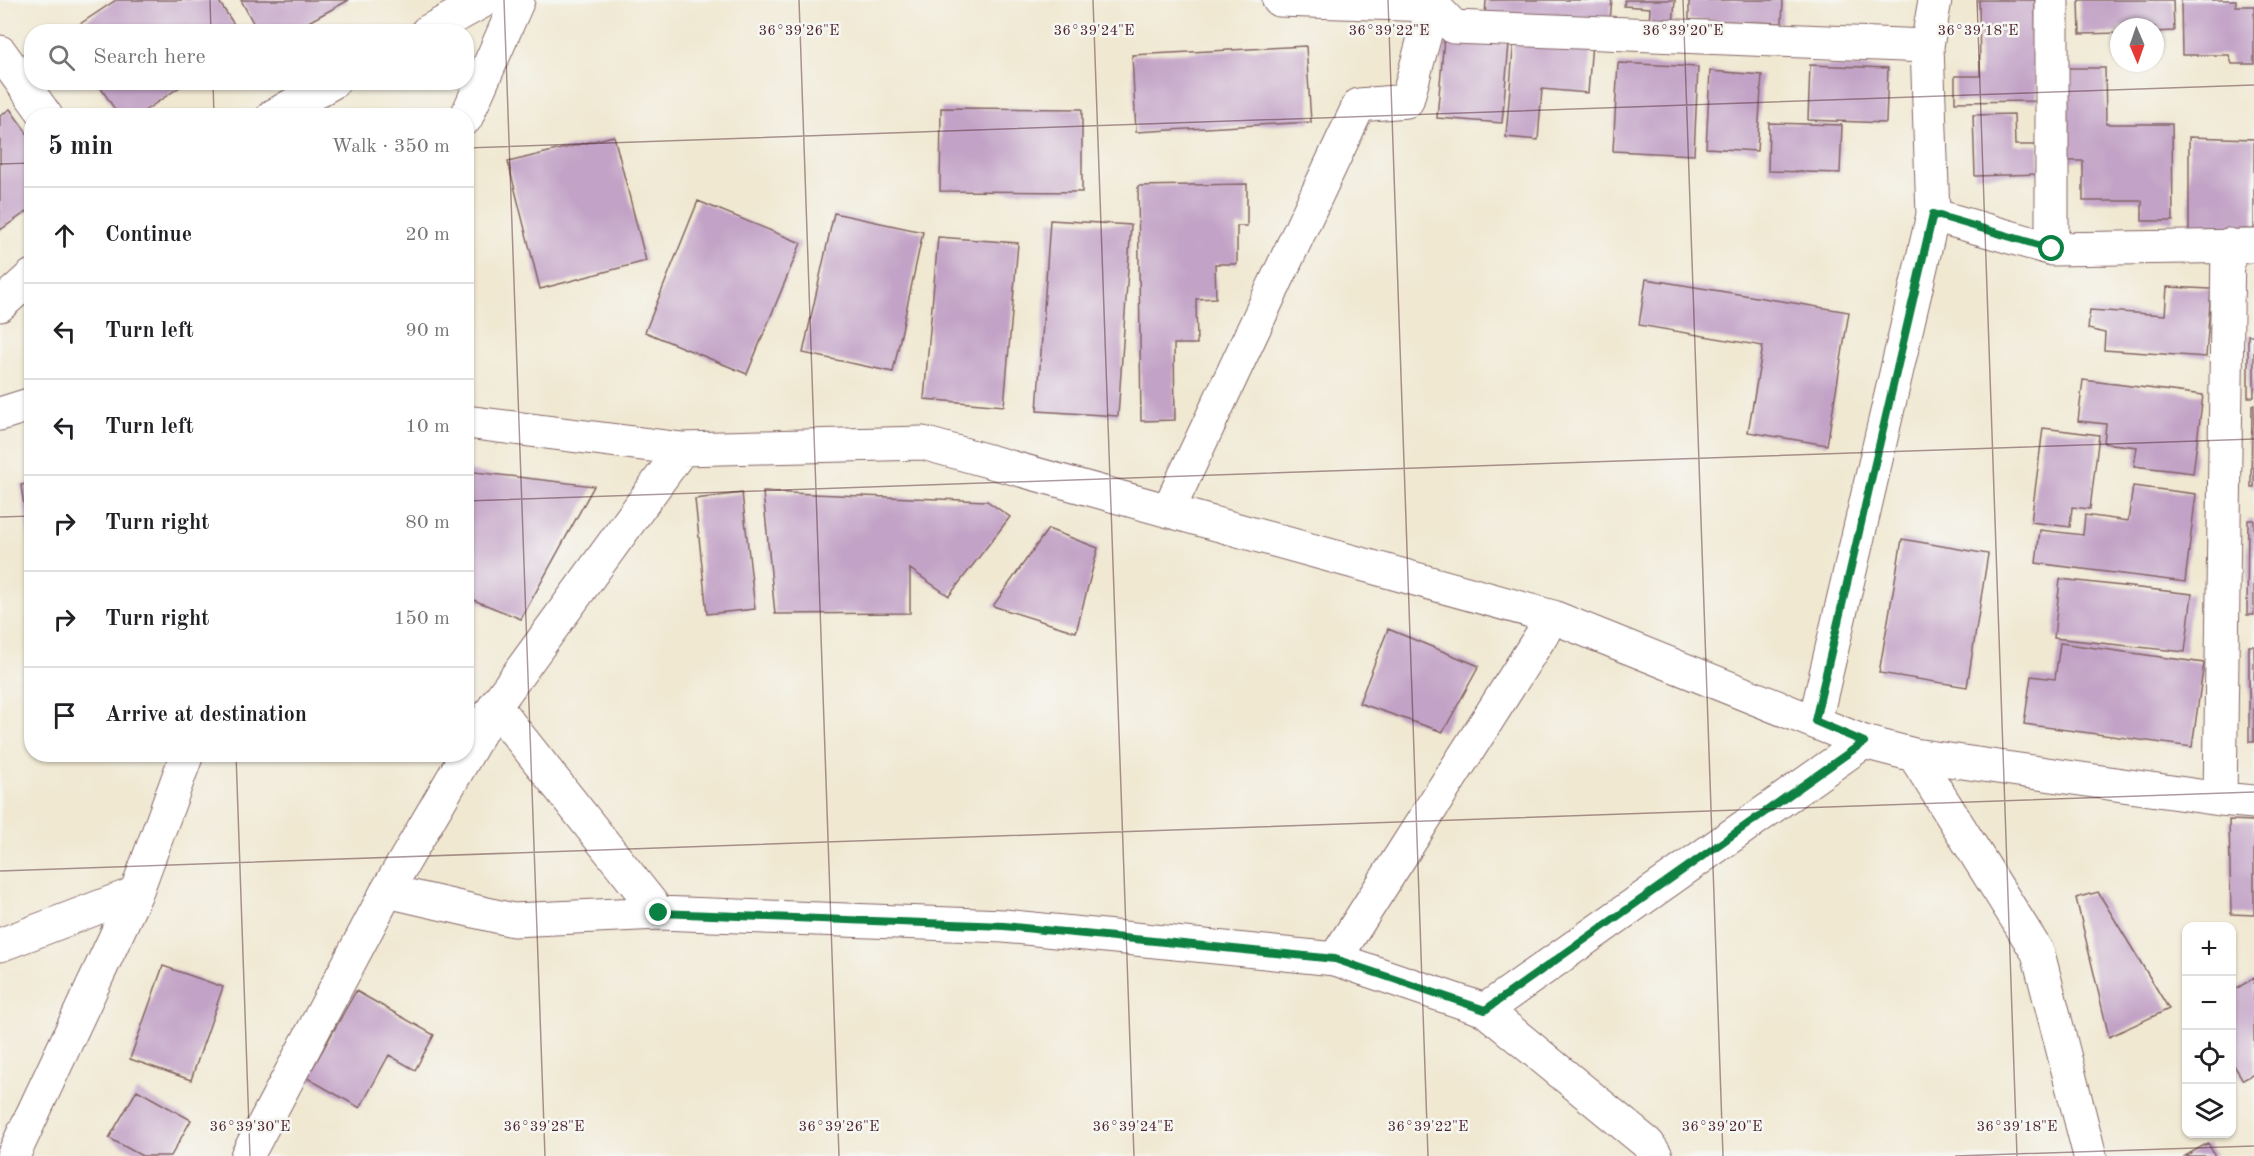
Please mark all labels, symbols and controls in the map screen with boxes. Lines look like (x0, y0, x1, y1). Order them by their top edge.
north arrow (2110, 18, 2164, 72)
search box (24, 24, 474, 90)
text: 36°39'26"E (759, 24, 839, 39)
text: 36°39'24"E (1054, 24, 1134, 39)
text: 36°39'22"E (1349, 24, 1429, 39)
text: 36°39'20"E (1643, 24, 1723, 39)
text: 36°39'18"E (1938, 24, 2018, 39)
icon: search (45, 41, 78, 74)
text: Search here (93, 46, 206, 68)
text: 5 min (48, 134, 113, 160)
text: Walk · 350 m (331, 137, 450, 157)
icon: ahead (48, 219, 81, 252)
text: Continue (105, 224, 192, 246)
text: 20 m (405, 225, 450, 245)
route start (2038, 235, 2064, 261)
icon: left (48, 315, 81, 348)
text: Turn left (105, 320, 194, 342)
text: 90 m (405, 321, 450, 341)
icon: left (48, 411, 81, 444)
text: Turn left (105, 416, 194, 438)
text: 10 m (405, 417, 450, 437)
icon: right (48, 507, 81, 540)
text: Turn right (105, 512, 209, 534)
text: 80 m (405, 513, 450, 533)
icon: right (48, 603, 81, 636)
text: Turn right (105, 608, 209, 630)
text: 150 m (394, 609, 450, 629)
icon: arrive (48, 699, 81, 732)
text: Arrive at destination (105, 704, 307, 726)
route end (645, 899, 671, 925)
map controls (2182, 922, 2236, 1138)
button: + (2182, 922, 2236, 976)
button: − (2182, 976, 2236, 1030)
button: locate (2182, 1030, 2236, 1084)
button: layers (2182, 1084, 2236, 1138)
text: 36°39'30"E (210, 1120, 290, 1135)
text: 36°39'28"E (504, 1120, 584, 1135)
text: 36°39'26"E (799, 1120, 879, 1135)
text: 36°39'24"E (1093, 1120, 1173, 1135)
text: 36°39'22"E (1388, 1120, 1468, 1135)
text: 36°39'20"E (1682, 1120, 1762, 1135)
text: 36°39'18"E (1977, 1120, 2057, 1135)

